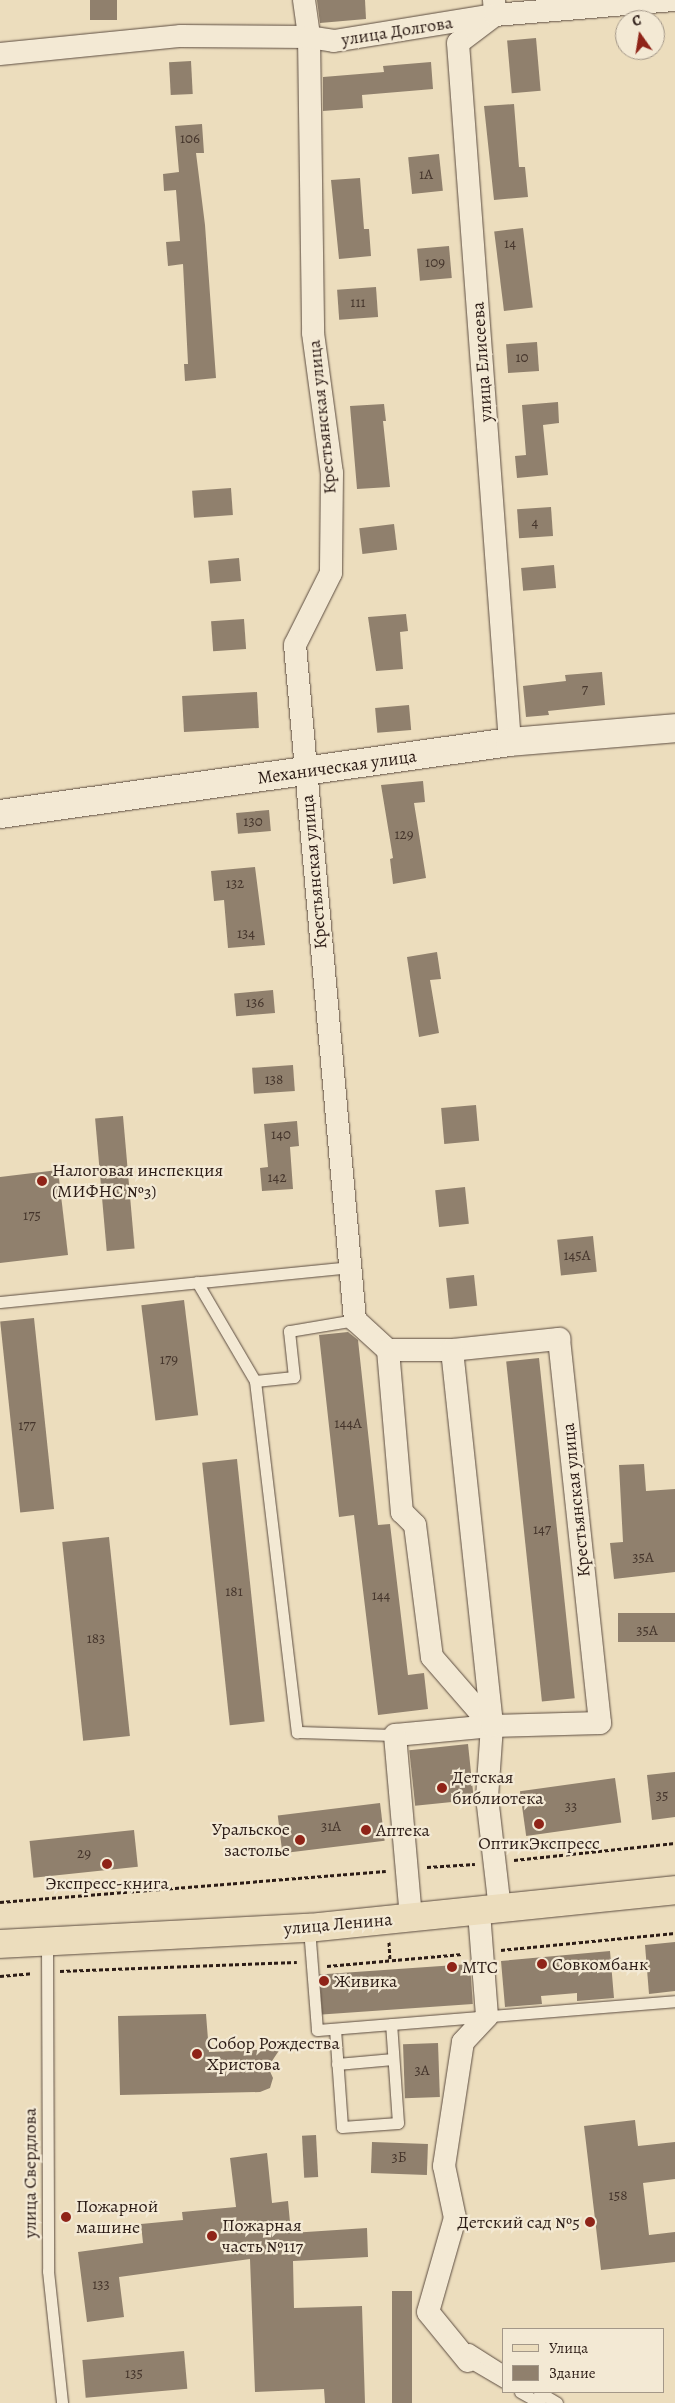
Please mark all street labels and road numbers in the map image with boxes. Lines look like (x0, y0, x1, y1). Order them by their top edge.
street label: улица Долгова (340, 12, 454, 50)
street label: улица Елисеева (467, 301, 497, 423)
street label: Крестьянская улица (303, 339, 341, 495)
street label: Механическая улица (256, 745, 418, 789)
street label: Крестьянская улица (296, 794, 332, 950)
street label: Крестьянская улица (557, 1422, 595, 1578)
street label: улица Ленина (283, 1908, 393, 1940)
street label: улица Свердлова (19, 2108, 41, 2238)

